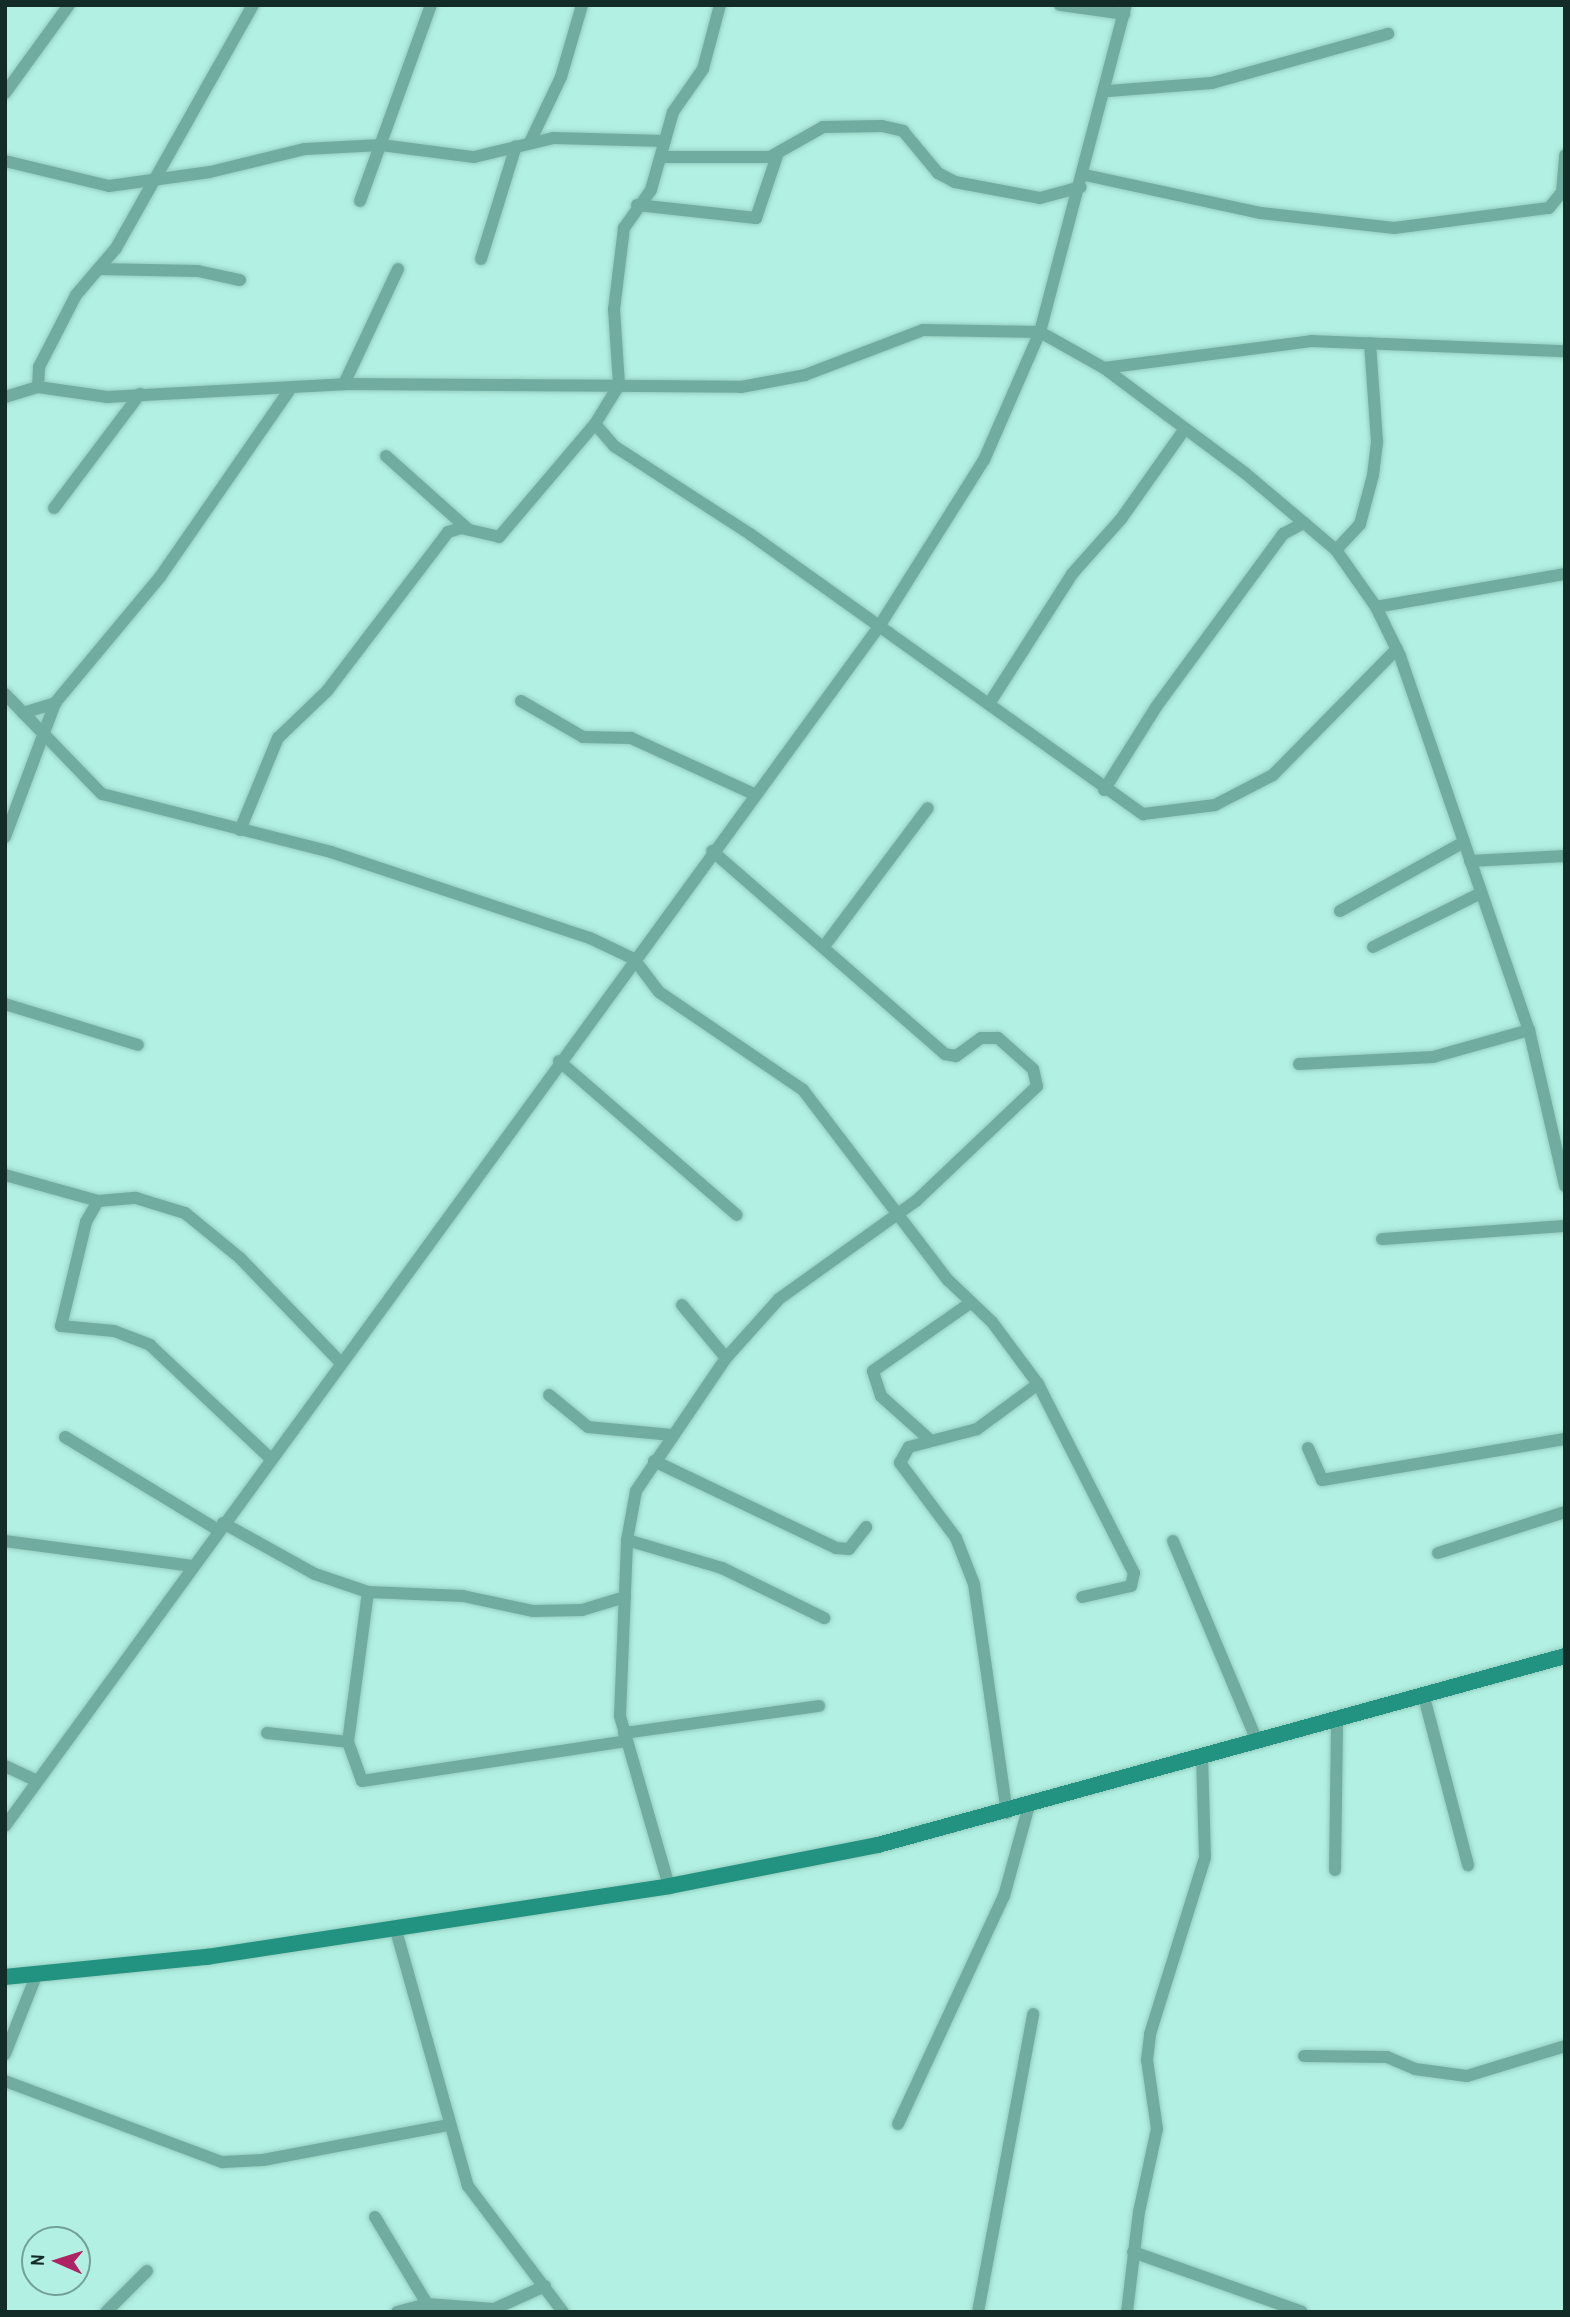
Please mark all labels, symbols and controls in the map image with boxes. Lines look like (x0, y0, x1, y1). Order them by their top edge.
north arrow (21, 2226, 91, 2296)
text: N (24, 2254, 50, 2266)

